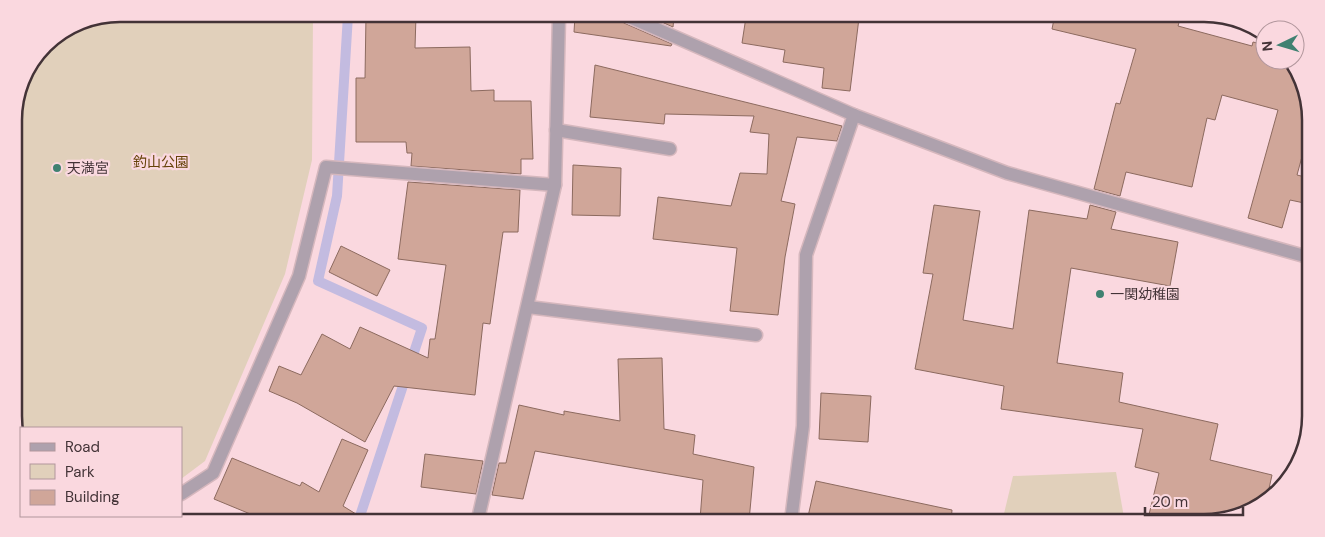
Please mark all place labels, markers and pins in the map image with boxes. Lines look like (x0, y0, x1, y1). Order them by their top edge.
place label: 天満宮 (67, 159, 109, 177)
marker: 天満宮 (51, 162, 63, 174)
place label: 一関幼稚園 (1110, 285, 1180, 303)
marker: 一関幼稚園 (1094, 288, 1106, 300)

